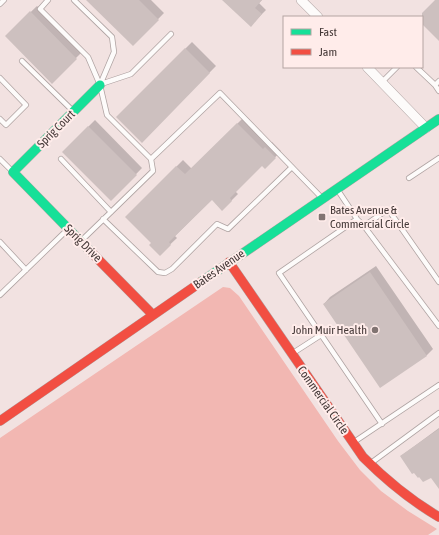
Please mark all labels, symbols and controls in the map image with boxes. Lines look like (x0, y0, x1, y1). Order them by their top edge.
legend (283, 16, 423, 68)
text: Fast (319, 25, 337, 39)
text: Jam (319, 45, 337, 59)
street label: Sprig Court (34, 107, 78, 151)
place label: Bates Avenue & Commercial Circle (330, 203, 410, 231)
marker: Bates Avenue & Commercial Circle (317, 212, 327, 222)
street label: Sprig Drive (61, 221, 105, 265)
street label: Bates Avenue (191, 246, 247, 292)
place label: John Muir Health (292, 323, 367, 337)
marker: John Muir Health (370, 325, 380, 335)
street label: Commercial Circle (294, 363, 352, 437)

